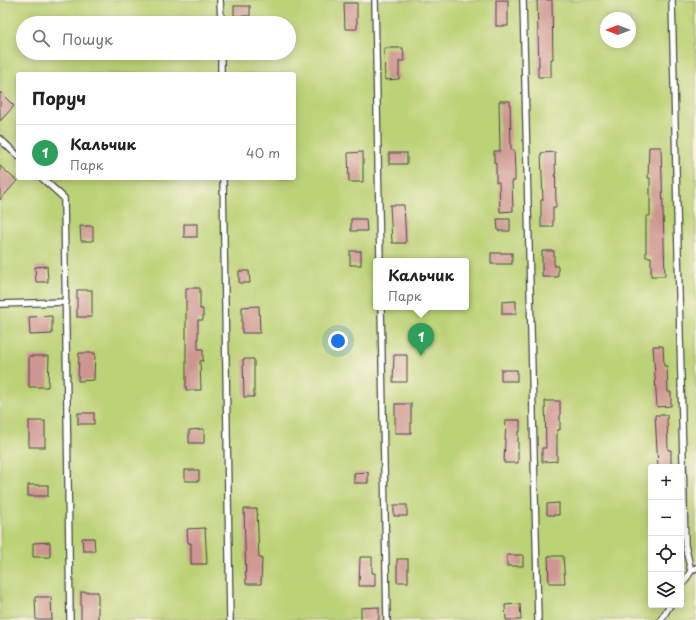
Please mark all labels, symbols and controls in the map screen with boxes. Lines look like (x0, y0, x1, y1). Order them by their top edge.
north arrow (600, 12, 636, 48)
search box (16, 16, 296, 60)
icon: search (30, 27, 52, 49)
text: Пошук (62, 27, 113, 50)
text: Поруч (32, 85, 86, 111)
text: Кальчик (70, 132, 136, 155)
text: 1 (42, 143, 48, 162)
text: 40 m (246, 143, 280, 162)
text: Парк (70, 155, 104, 174)
popup (373, 258, 469, 310)
text: Кальчик (388, 263, 454, 286)
text: Парк (388, 286, 422, 305)
pin: 1 (408, 323, 434, 356)
your location (328, 331, 348, 351)
map controls (648, 464, 684, 608)
button: + (648, 464, 684, 500)
button: − (648, 500, 684, 536)
button: locate (648, 536, 684, 572)
button: layers (648, 572, 684, 608)

